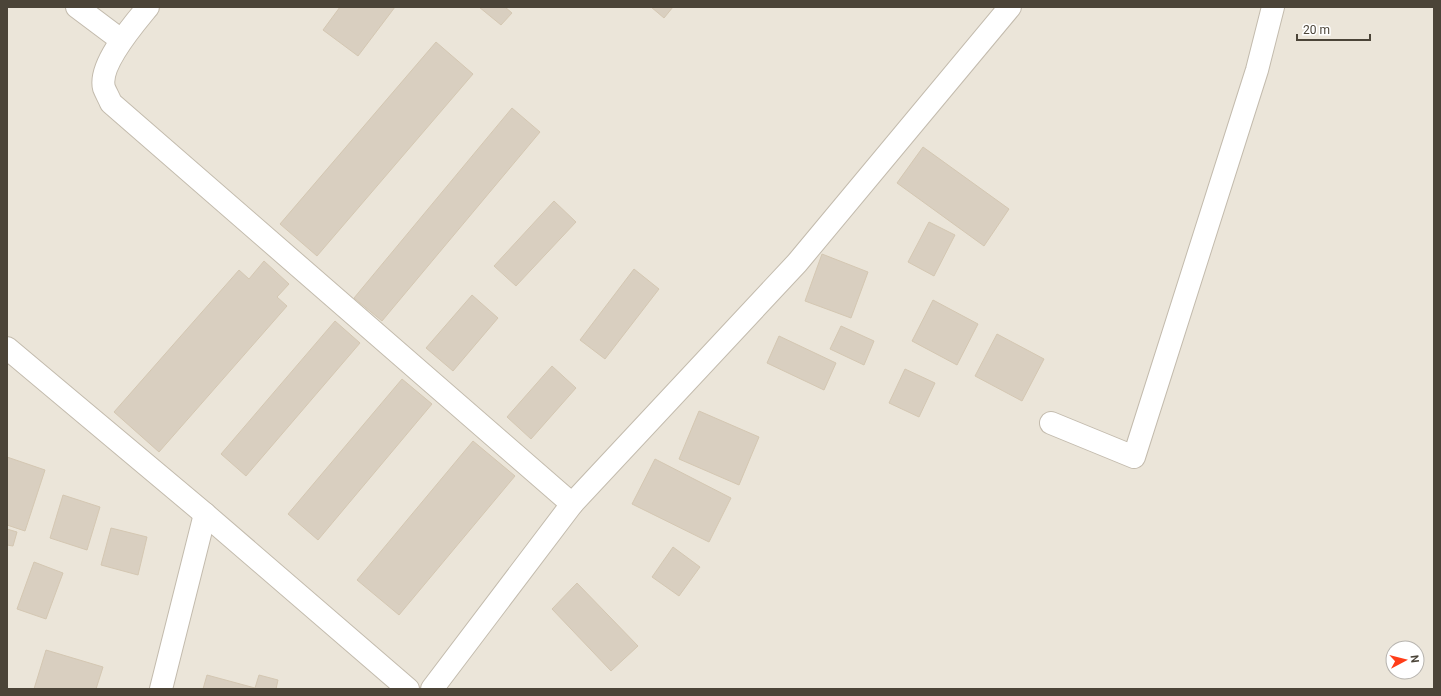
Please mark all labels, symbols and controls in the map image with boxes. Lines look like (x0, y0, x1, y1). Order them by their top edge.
scale bar (1297, 16, 1370, 42)
text: 20 m (1303, 23, 1330, 37)
north arrow (1385, 640, 1425, 680)
text: N (1408, 654, 1421, 664)

